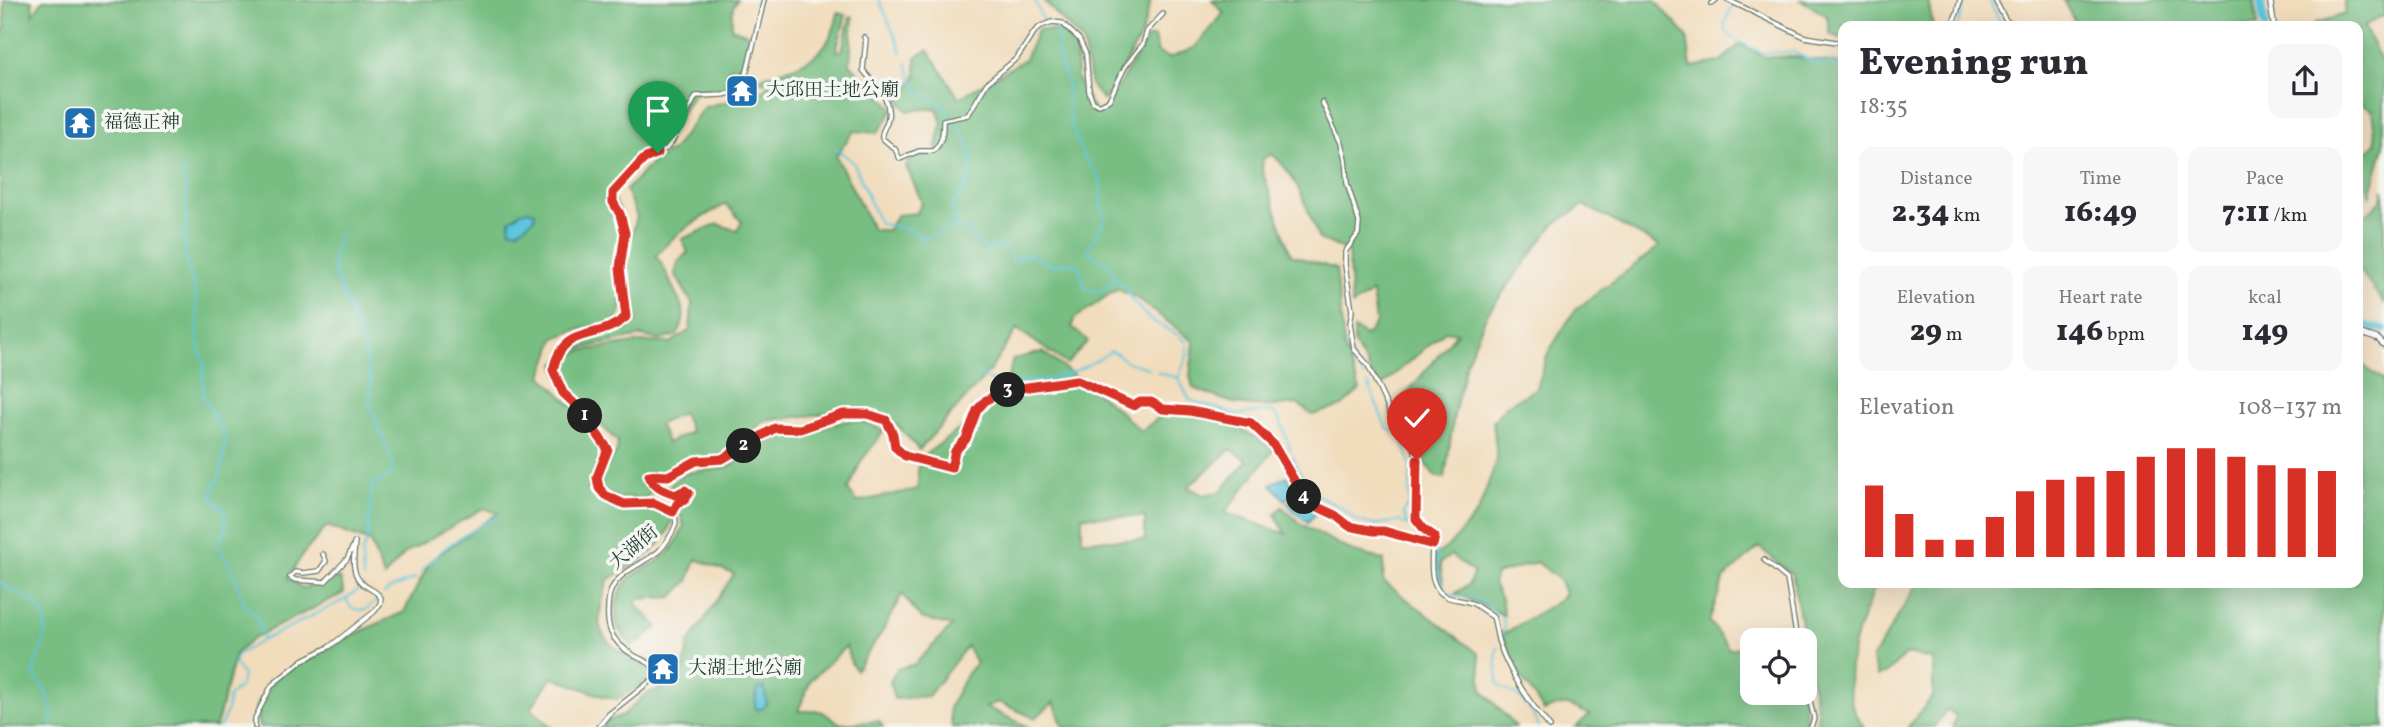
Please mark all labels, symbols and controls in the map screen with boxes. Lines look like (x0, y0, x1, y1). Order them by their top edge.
text: Evening run (1859, 38, 2089, 91)
button: share (2268, 44, 2342, 118)
temple icon: 大邱田土地公廟 (723, 72, 761, 110)
place label: 大邱田土地公廟 (766, 78, 899, 104)
pin (628, 81, 688, 153)
text: 18:35 (1859, 91, 1908, 123)
icon: arrive (639, 92, 677, 130)
temple icon: 福德正神 (61, 104, 99, 142)
place label: 福德正神 (104, 110, 180, 136)
text: Distance (1900, 166, 1973, 192)
text: Time (2080, 166, 2121, 192)
text: Pace (2246, 166, 2284, 192)
text: 2.34 (1892, 192, 1949, 234)
text: 16:49 (2064, 192, 2137, 234)
text: 7:11 (2222, 192, 2270, 234)
text: km (1949, 203, 1980, 229)
text: /km (2270, 203, 2308, 229)
text: Elevation (1897, 285, 1976, 311)
text: Heart rate (2059, 285, 2142, 311)
text: kcal (2248, 285, 2282, 311)
text: 29 (1910, 311, 1942, 353)
text: 146 (2056, 311, 2103, 353)
text: 149 (2241, 311, 2288, 353)
text: m (1942, 322, 1963, 348)
text: bpm (2103, 322, 2145, 348)
pin: 3 (990, 372, 1026, 408)
text: 3 (1003, 376, 1012, 402)
pin (1387, 388, 1447, 460)
text: Elevation (1859, 392, 1955, 424)
text: 108–137 m (2238, 392, 2342, 424)
pin: 1 (568, 398, 602, 434)
icon: check (1398, 399, 1436, 437)
text: 1 (581, 402, 588, 428)
pin: 2 (726, 428, 762, 464)
text: 2 (739, 432, 748, 458)
pin: 4 (1286, 480, 1322, 514)
text: 4 (1298, 483, 1309, 509)
street label: 大湖街 (604, 520, 664, 576)
map controls (1740, 628, 1817, 705)
button: locate (1740, 628, 1817, 705)
temple icon: 大湖土地公廟 (644, 650, 682, 688)
place label: 大湖土地公廟 (688, 656, 802, 682)

